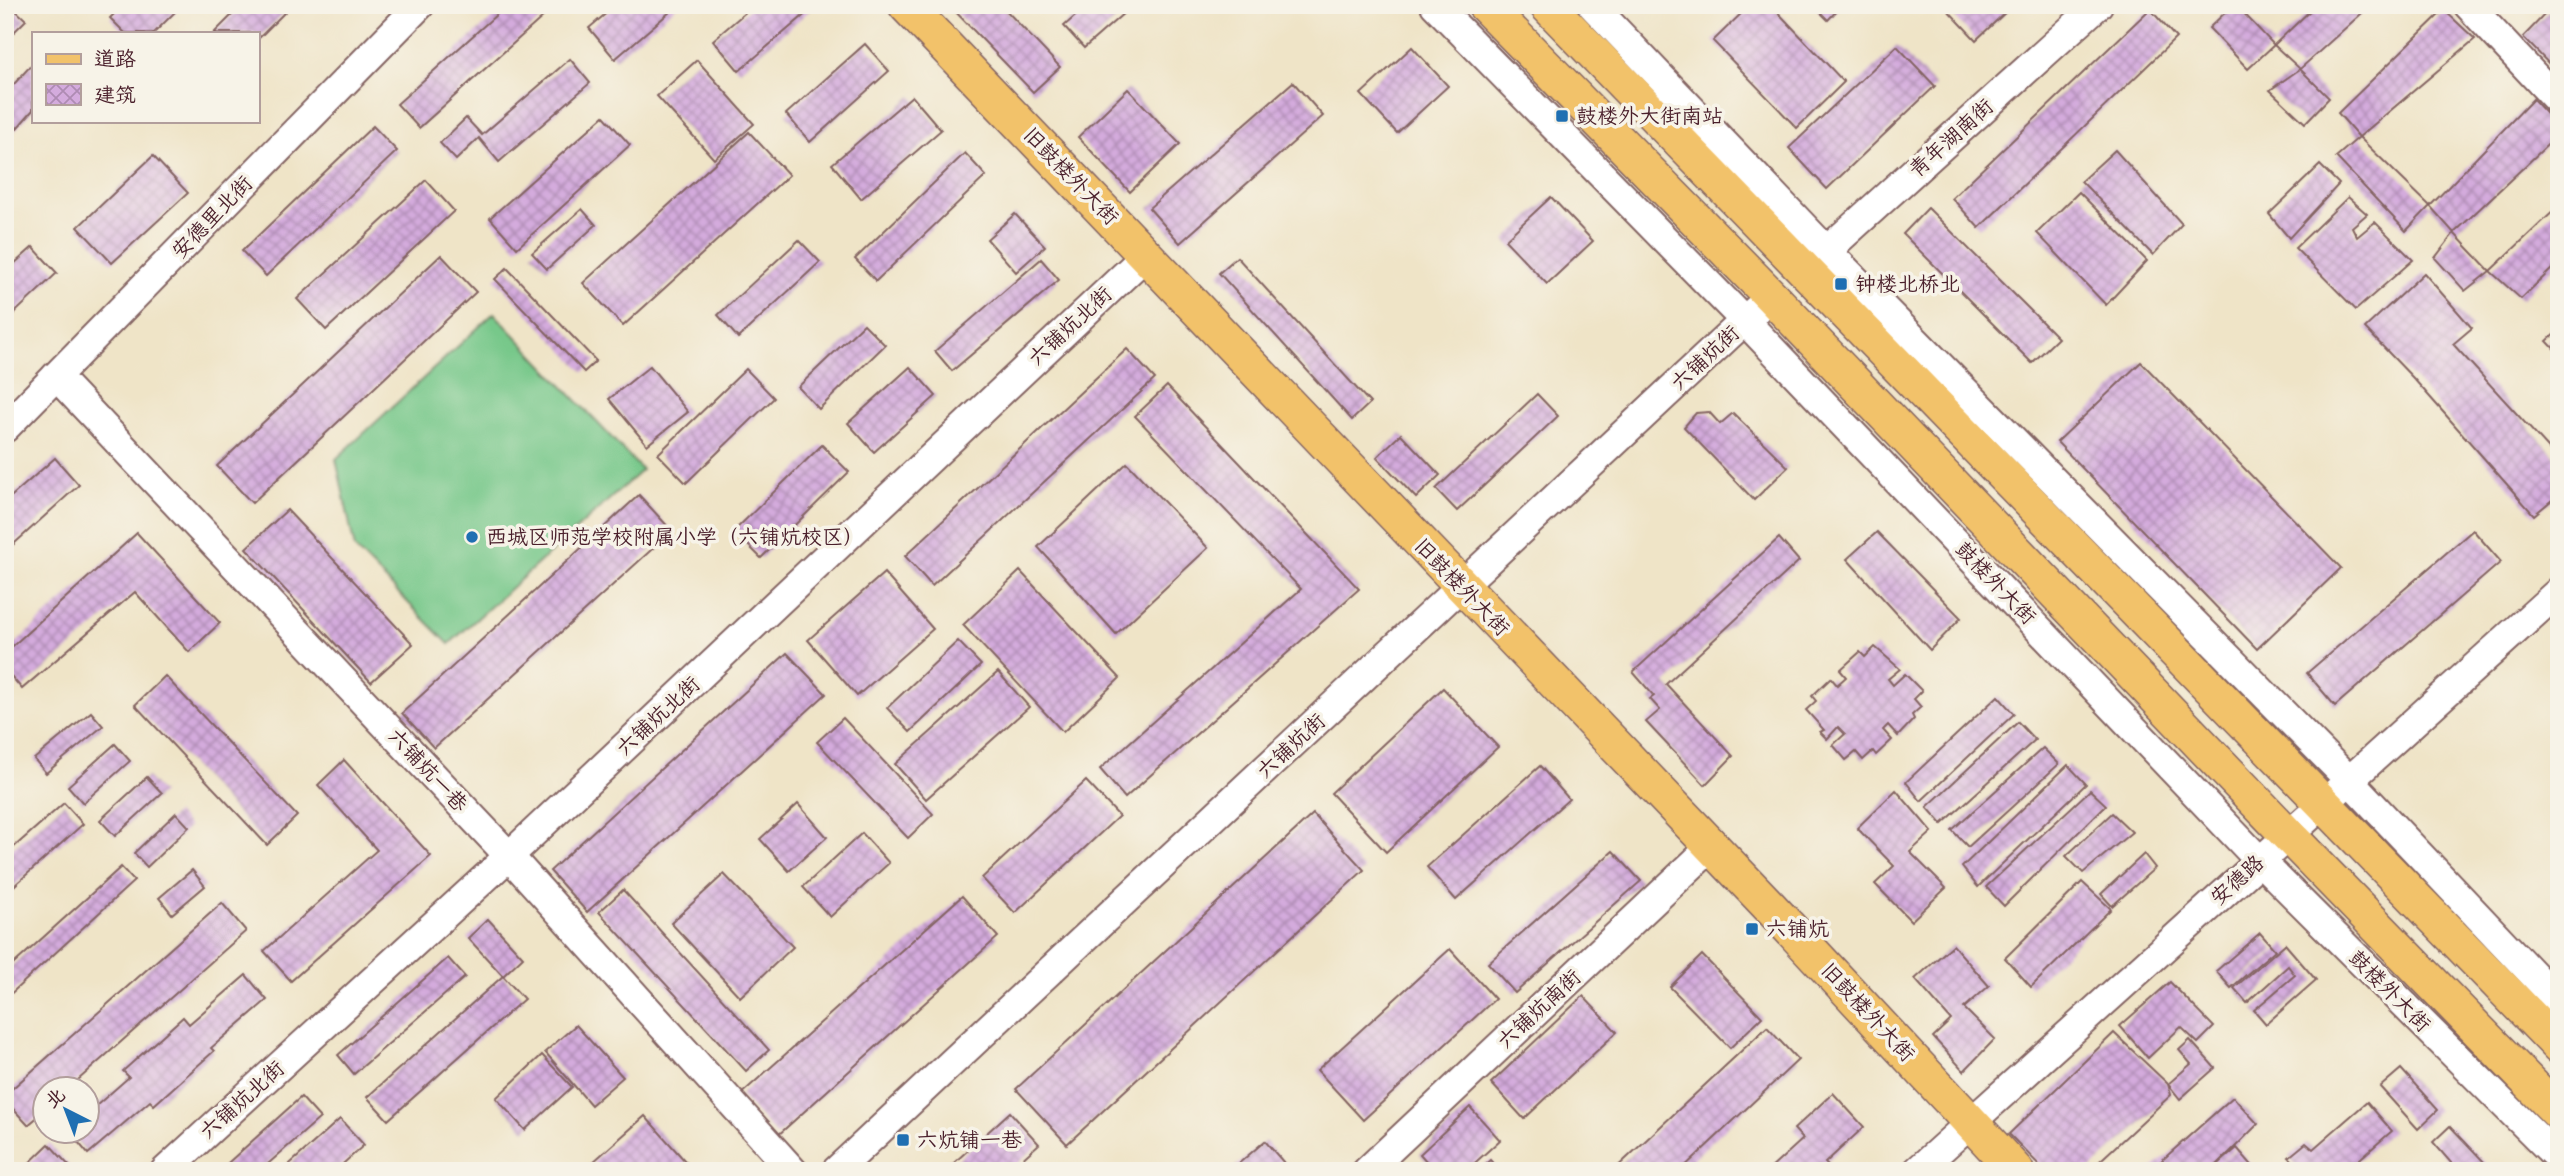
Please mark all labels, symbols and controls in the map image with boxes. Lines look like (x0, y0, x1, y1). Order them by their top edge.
legend (32, 32, 259, 122)
text: 道路 (94, 45, 136, 73)
text: 建筑 (94, 81, 136, 109)
street label: 青年湖南街 (1903, 92, 1999, 184)
place label: 鼓楼外大街南站 (1576, 102, 1723, 130)
marker: 鼓楼外大街南站 (1554, 108, 1570, 124)
street label: 旧鼓楼外大街 (1017, 121, 1125, 231)
street label: 安德里北街 (165, 170, 259, 264)
place label: 钟楼北桥北 (1855, 270, 1960, 298)
marker: 钟楼北桥北 (1833, 276, 1849, 292)
street label: 六铺炕北街 (1022, 280, 1118, 372)
street label: 六铺炕街 (1665, 319, 1745, 397)
place label: 西城区师范学校附属小学（六铺炕校区） (486, 523, 864, 551)
marker: 西城区师范学校附属小学（六铺炕校区） (464, 529, 480, 545)
street label: 旧鼓楼外大街 (1408, 532, 1516, 642)
street label: 鼓楼外大街 (1949, 536, 2043, 630)
street label: 六铺炕北街 (610, 670, 706, 762)
street label: 六铺炕街 (1251, 707, 1331, 785)
street label: 六铺炕一巷 (382, 722, 474, 818)
street label: 安德路 (2204, 849, 2270, 911)
place label: 六铺炕 (1766, 915, 1829, 943)
marker: 六铺炕 (1744, 921, 1760, 937)
street label: 鼓楼外大街 (2343, 944, 2437, 1038)
street label: 旧鼓楼外大街 (1815, 956, 1921, 1068)
street label: 六铺炕南街 (1491, 963, 1587, 1055)
street label: 六铺炕北街 (194, 1054, 290, 1146)
north arrow (32, 1074, 102, 1144)
text: 北 (40, 1082, 70, 1113)
place label: 六炕铺一巷 (917, 1126, 1022, 1154)
marker: 六炕铺一巷 (895, 1132, 911, 1148)

